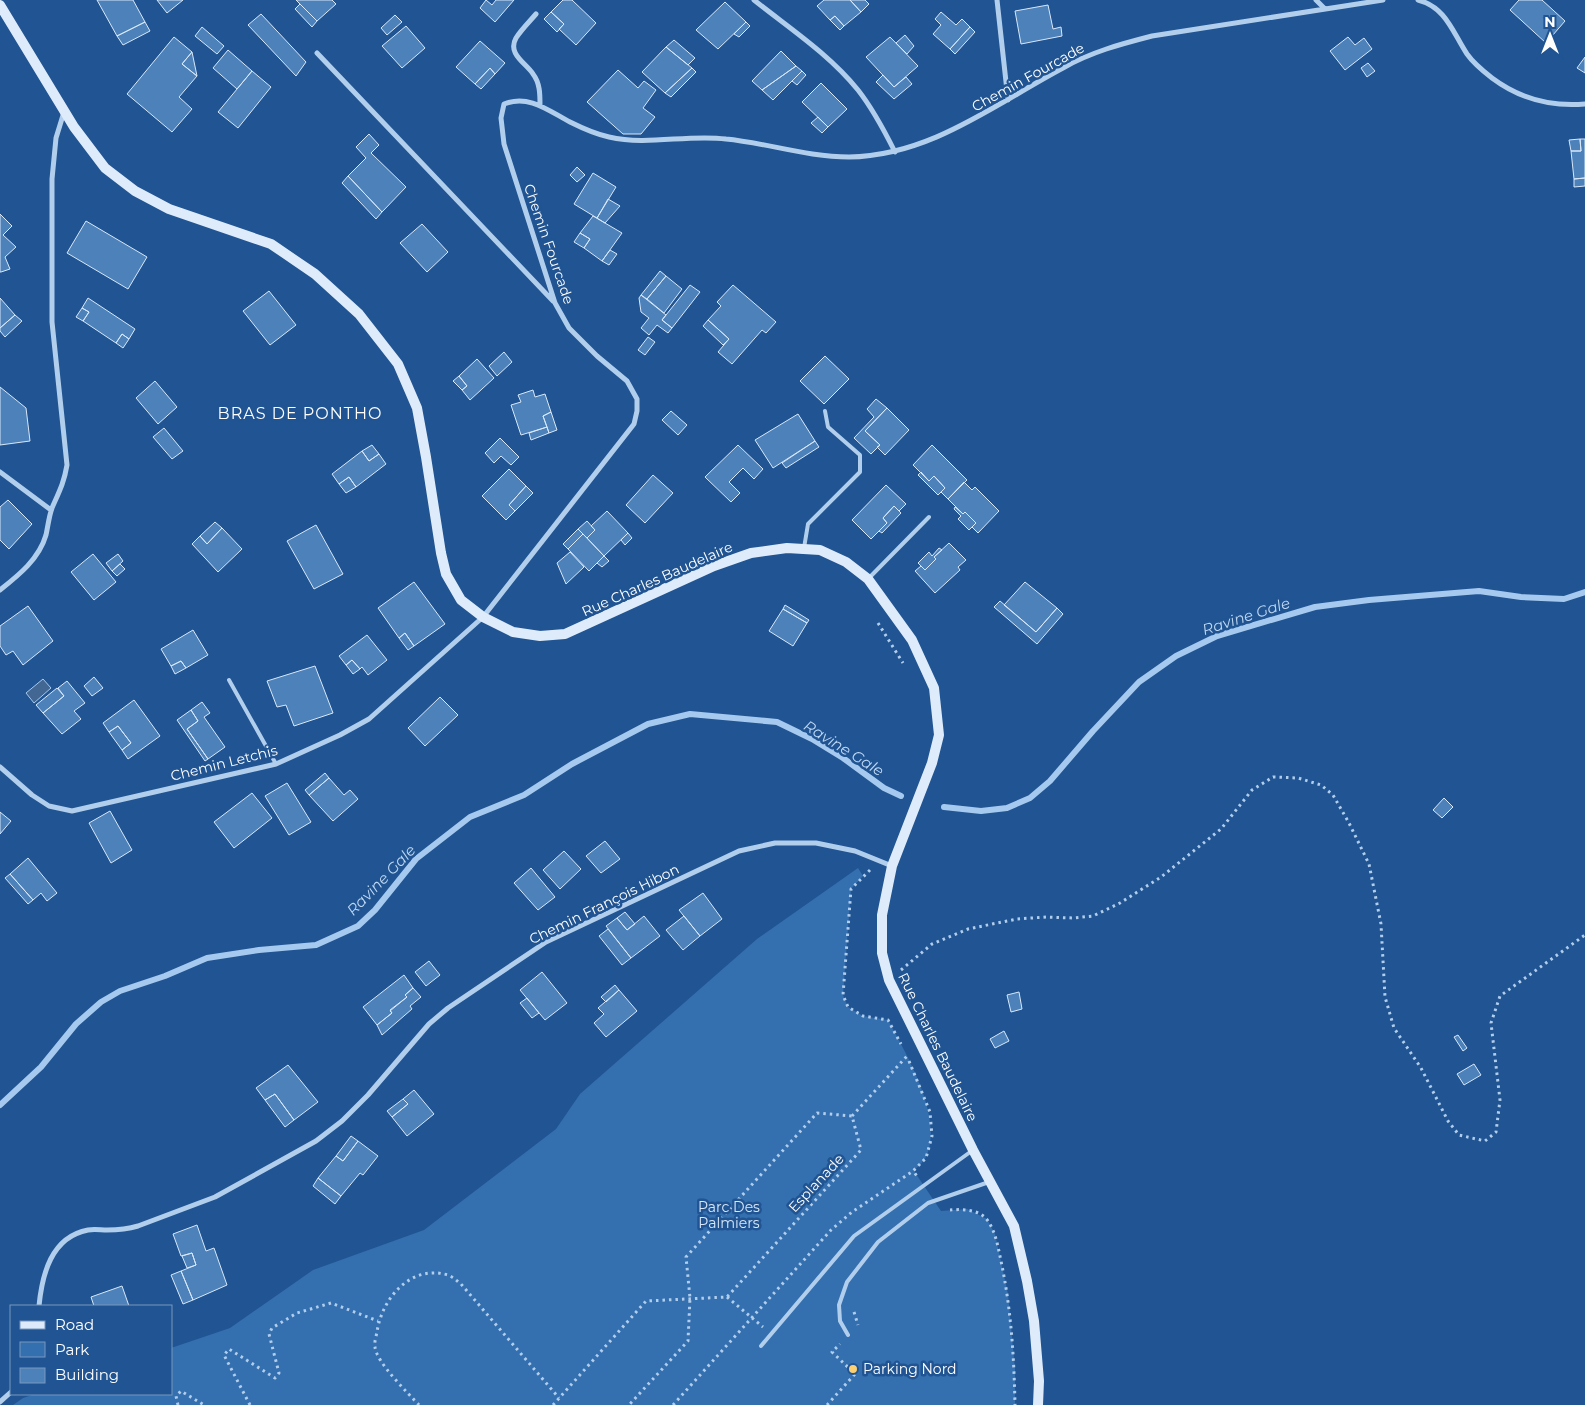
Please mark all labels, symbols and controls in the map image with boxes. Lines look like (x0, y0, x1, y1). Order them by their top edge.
north arrow (1525, 10, 1575, 60)
text: N (1544, 13, 1556, 31)
street label: Chemin Fourcade (969, 39, 1087, 115)
street label: Chemin Fourcade (520, 182, 578, 306)
district label: BRAS DE PONTHO (218, 404, 382, 423)
street label: Rue Charles Baudelaire (579, 538, 735, 620)
water label: Ravine Gale (1200, 593, 1292, 639)
water label: Ravine Gale (800, 716, 888, 780)
street label: Chemin Letchis (169, 741, 279, 785)
water label: Ravine Gale (342, 841, 420, 919)
street label: Chemin François Hibon (526, 860, 682, 948)
street label: Rue Charles Baudelaire (894, 970, 982, 1124)
street label: Esplanade (784, 1150, 848, 1216)
park label: Parc Des Palmiers (698, 1198, 760, 1232)
legend (10, 1305, 172, 1395)
text: Road (55, 1315, 94, 1334)
text: Park (55, 1340, 89, 1359)
place label: Parking Nord (863, 1360, 957, 1378)
marker: Parking Nord (847, 1363, 859, 1375)
text: Building (55, 1365, 119, 1384)

